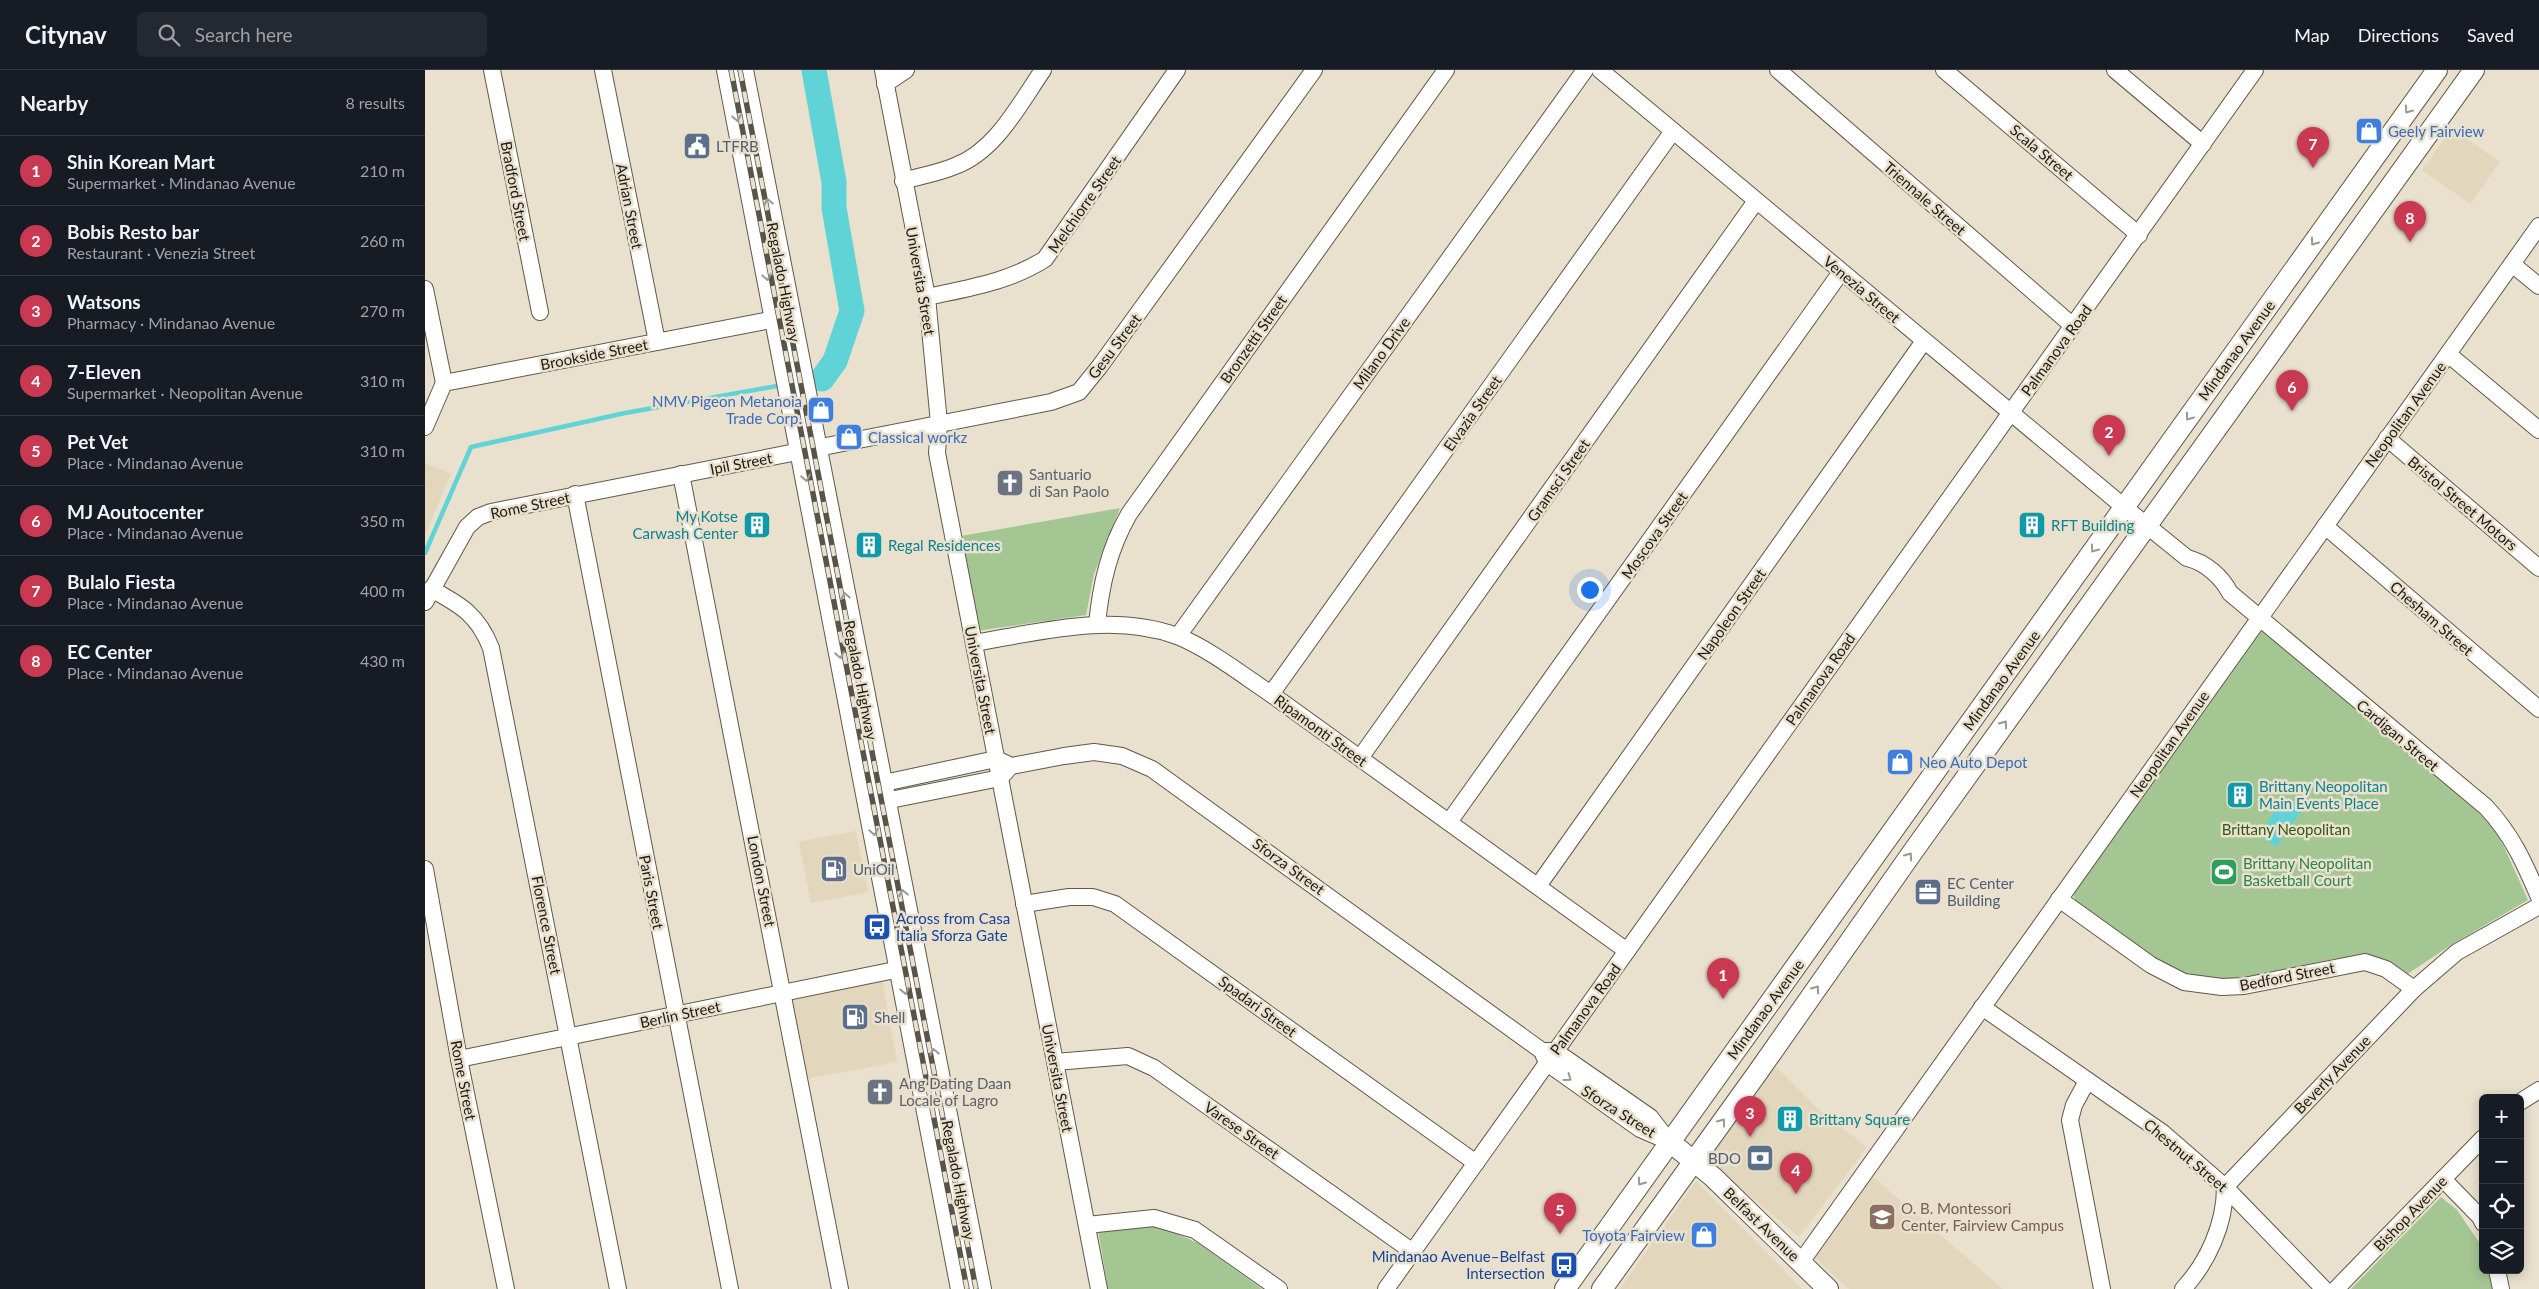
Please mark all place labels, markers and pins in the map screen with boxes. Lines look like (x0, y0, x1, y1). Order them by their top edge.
shop icon: Geely Fairview (2354, 116, 2384, 146)
place label: Geely Fairview (2388, 122, 2485, 140)
pin: 7 (2297, 127, 2329, 168)
public building icon: LTFRB (682, 131, 712, 161)
place label: LTFRB (716, 137, 759, 155)
pin: 8 (2394, 201, 2426, 242)
pin: 6 (2276, 370, 2308, 411)
place label: NMV Pigeon Metanoia Trade Corp. (652, 392, 802, 427)
shop icon: NMV Pigeon Metanoia Trade Corp. (806, 395, 836, 425)
pin: 2 (2093, 415, 2125, 456)
shop icon: Classical workz (834, 422, 864, 452)
place label: Classical workz (868, 428, 968, 446)
place label: Santuario di San Paolo (1029, 465, 1109, 500)
church icon: Santuario di San Paolo (995, 468, 1025, 498)
place label: My Kotse Carwash Center (632, 507, 739, 542)
building icon: My Kotse Carwash Center (742, 510, 772, 540)
building icon: RFT Building (2017, 510, 2047, 540)
place label: RFT Building (2051, 516, 2135, 534)
building icon: Regal Residences (854, 530, 884, 560)
place label: Regal Residences (888, 536, 1001, 554)
shop icon: Neo Auto Depot (1885, 747, 1915, 777)
place label: Neo Auto Depot (1919, 753, 2028, 771)
place label: Brittany Neopolitan Main Events Place (2259, 777, 2388, 812)
building icon: Brittany Neopolitan Main Events Place (2225, 780, 2255, 810)
fuel station icon: UniOil (819, 854, 849, 884)
place label: Brittany Neopolitan Basketball Court (2243, 854, 2372, 889)
sports icon: Brittany Neopolitan Basketball Court (2209, 857, 2239, 887)
place label: UniOil (853, 860, 895, 878)
place label: EC Center Building (1947, 874, 2015, 909)
office icon: EC Center Building (1913, 877, 1943, 907)
place label: Across from Casa Italia Sforza Gate (896, 909, 1010, 944)
bus stop icon: Across from Casa Italia Sforza Gate (862, 912, 892, 942)
pin: 1 (1707, 958, 1739, 999)
fuel station icon: Shell (840, 1002, 870, 1032)
place label: Shell (874, 1008, 905, 1026)
place label: Ang Dating Daan Locale of Lagro (899, 1074, 1011, 1109)
church icon: Ang Dating Daan Locale of Lagro (865, 1077, 895, 1107)
pin: 3 (1734, 1096, 1766, 1137)
building icon: Brittany Square (1775, 1104, 1805, 1134)
place label: Brittany Square (1809, 1110, 1910, 1128)
bank icon: BDO (1745, 1143, 1775, 1173)
place label: BDO (1708, 1149, 1741, 1167)
pin: 4 (1780, 1153, 1812, 1194)
pin: 5 (1544, 1193, 1576, 1234)
place label: O. B. Montessori Center, Fairview Campus (1901, 1199, 2064, 1234)
school or university icon: O. B. Montessori Center, Fairview Campus (1867, 1202, 1897, 1232)
shop icon: Toyota Fairview (1689, 1220, 1719, 1250)
place label: Toyota Fairview (1582, 1226, 1685, 1244)
place label: Mindanao Avenue–Belfast Intersection (1372, 1247, 1546, 1282)
bus stop icon: Mindanao Avenue–Belfast Intersection (1549, 1250, 1579, 1280)

